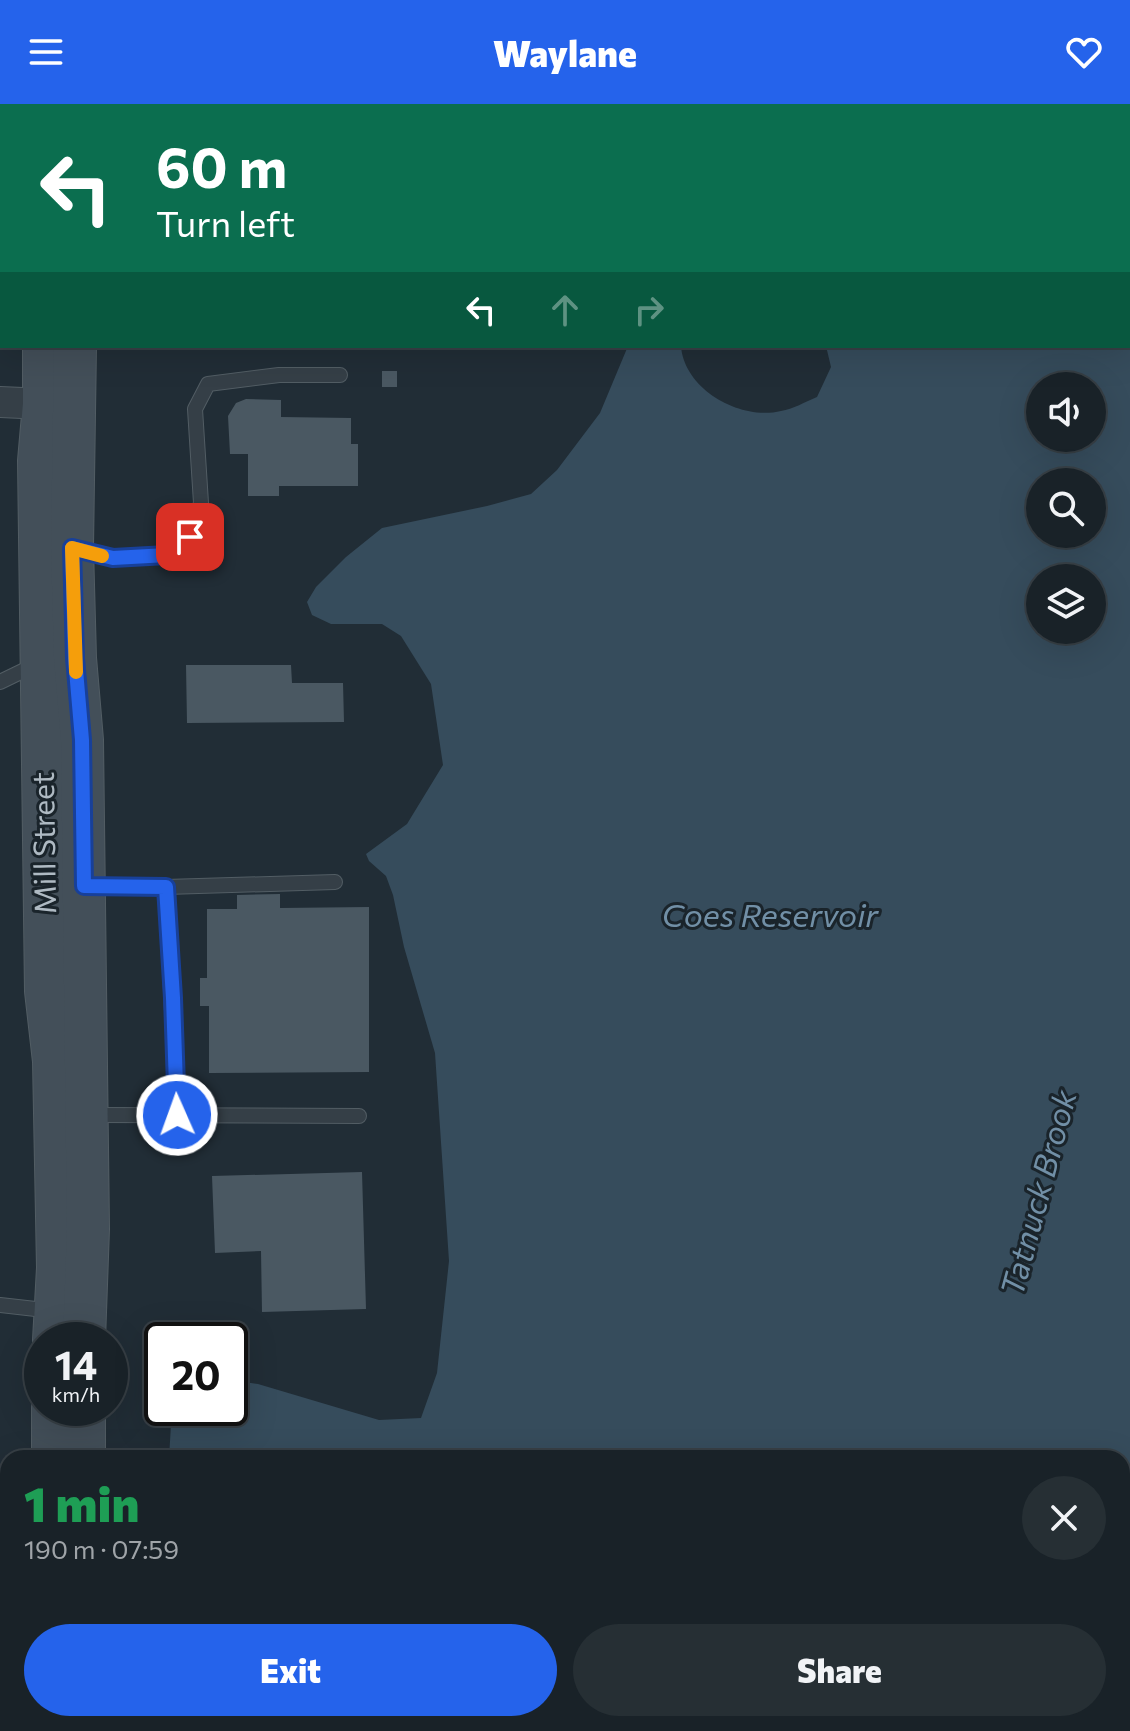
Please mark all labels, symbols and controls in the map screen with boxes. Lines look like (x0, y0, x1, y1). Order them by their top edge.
icon: menu (24, 30, 68, 74)
text: Waylane (493, 30, 637, 74)
icon: heart (1062, 30, 1106, 74)
text: 60 m (156, 131, 287, 200)
icon: left (24, 136, 128, 240)
text: Turn left (156, 200, 295, 244)
icon: left (459, 288, 503, 332)
icon: ahead (543, 288, 587, 332)
icon: right (627, 288, 671, 332)
map controls (1026, 372, 1106, 644)
button: sound (1026, 372, 1106, 452)
button: search (1026, 468, 1106, 548)
pin (156, 503, 224, 571)
icon: arrive (168, 515, 212, 559)
button: layers (1026, 564, 1106, 644)
street label: Mill Street (23, 772, 62, 914)
water label: Coes Reservoir (662, 894, 879, 934)
position arrow (135, 1073, 219, 1157)
water label: Tatnuck Brook (990, 1084, 1084, 1300)
speed limit sign: 20 (144, 1322, 248, 1426)
text: 14 (55, 1339, 97, 1388)
text: km/h (52, 1382, 100, 1406)
text: 1 min (24, 1473, 139, 1532)
button: close (1022, 1476, 1106, 1560)
text: 190 m · 07:59 (24, 1533, 179, 1564)
button: Exit (24, 1624, 557, 1716)
button: Share (573, 1624, 1106, 1716)

